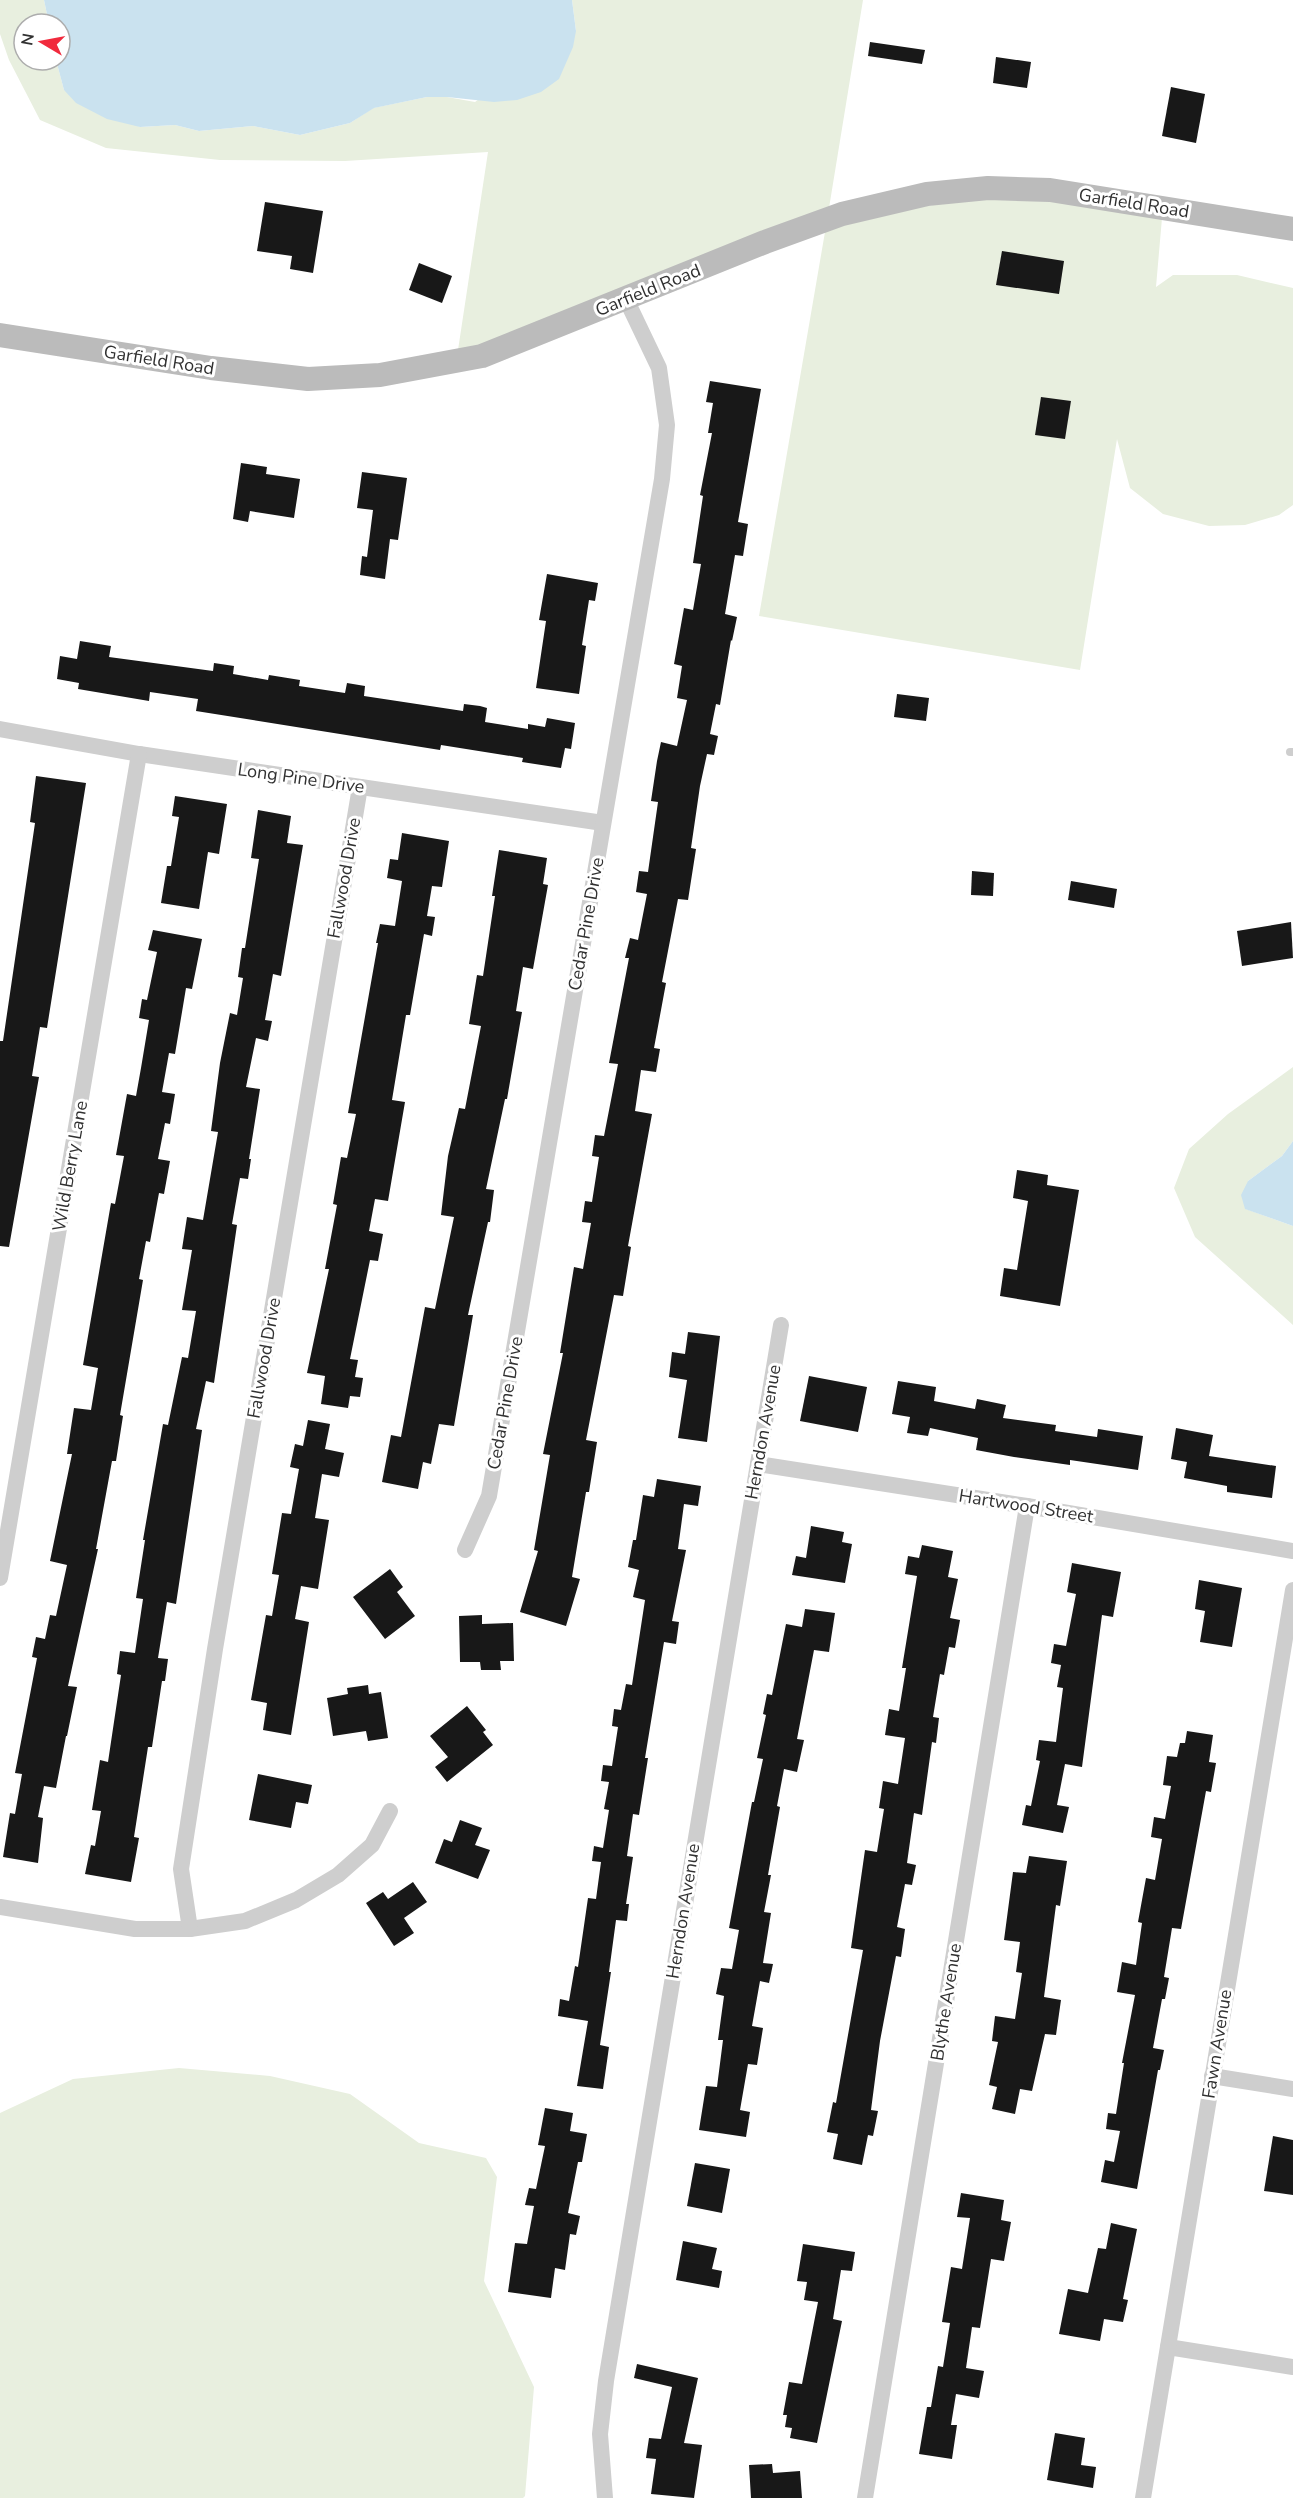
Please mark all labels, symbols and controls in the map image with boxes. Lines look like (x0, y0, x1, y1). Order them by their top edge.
north arrow (12, 12, 72, 72)
text: N (16, 32, 40, 47)
street label: Garfield Road (1077, 182, 1191, 224)
street label: Garfield Road (592, 258, 704, 322)
street label: Garfield Road (102, 339, 216, 381)
street label: Long Pine Drive (236, 757, 366, 799)
street label: Fallwood Drive (322, 816, 366, 940)
street label: Cedar Pine Drive (562, 856, 610, 992)
street label: Wild Berry Lane (47, 1099, 93, 1233)
street label: Fallwood Drive (242, 1296, 286, 1420)
street label: Cedar Pine Drive (481, 1335, 529, 1471)
street label: Herndon Avenue (739, 1363, 787, 1501)
street label: Hartwood Street (957, 1484, 1096, 1529)
street label: Herndon Avenue (660, 1842, 706, 1980)
street label: Blythe Avenue (925, 1942, 967, 2062)
street label: Fawn Avenue (1197, 1988, 1237, 2100)

